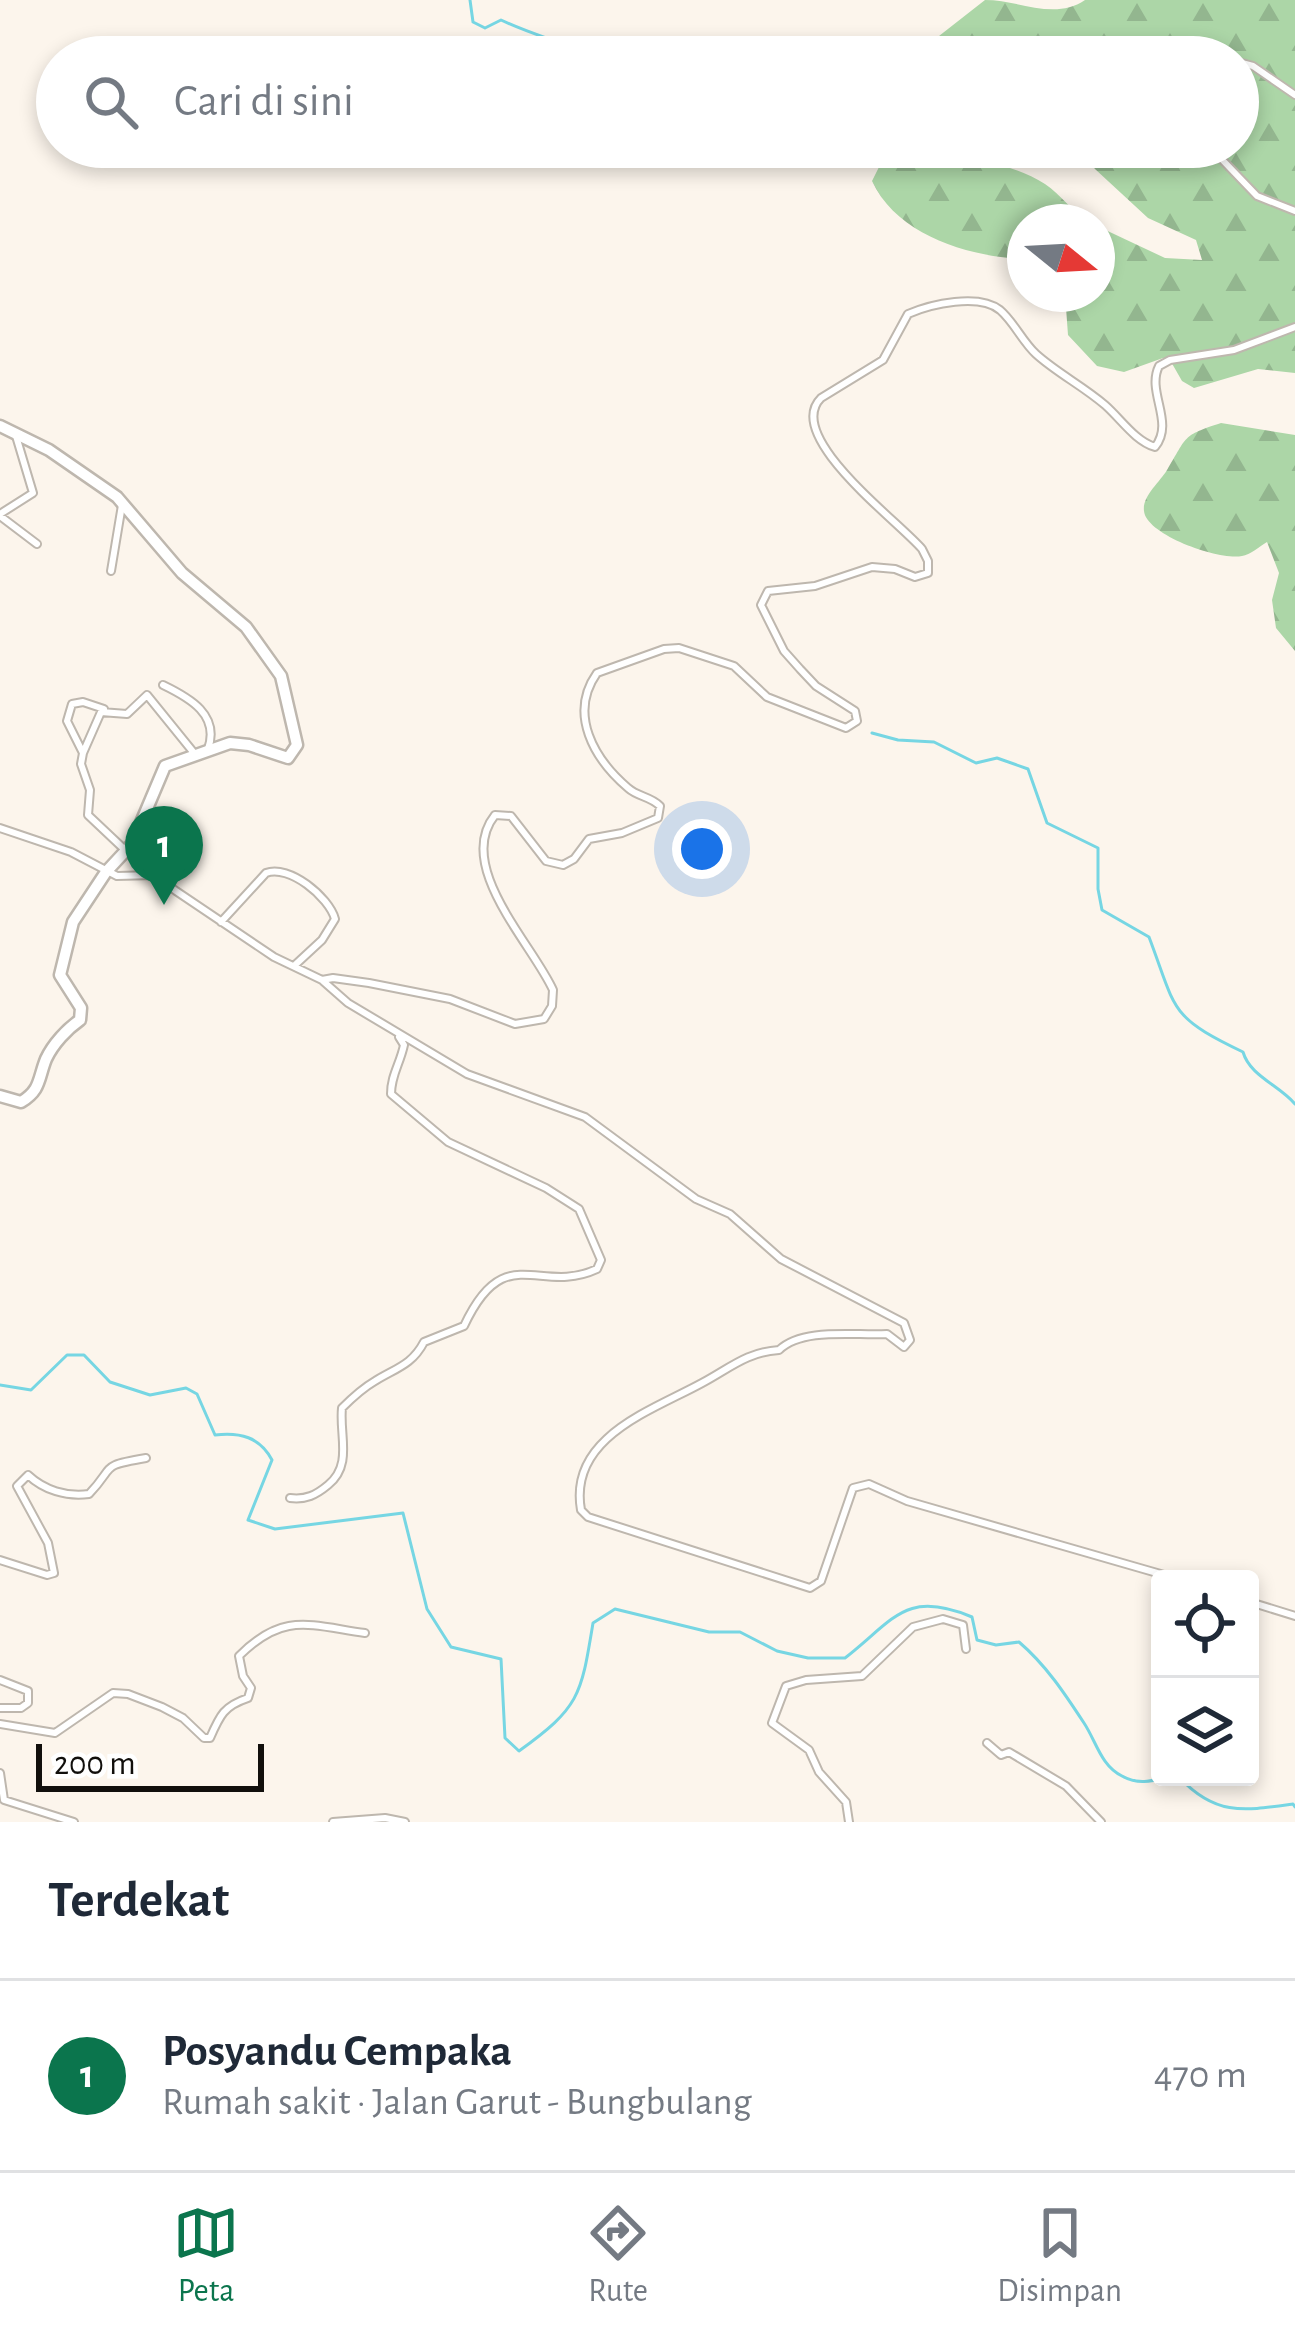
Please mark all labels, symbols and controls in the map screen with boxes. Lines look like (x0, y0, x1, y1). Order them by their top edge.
search box (36, 36, 1259, 168)
icon: search (78, 69, 144, 135)
text: Cari di sini (174, 79, 354, 124)
north arrow (1007, 204, 1115, 312)
pin: 1 (125, 806, 203, 905)
your location (672, 819, 732, 879)
map controls (1151, 1570, 1259, 1786)
button: locate (1151, 1570, 1259, 1678)
button: layers (1151, 1678, 1259, 1786)
scale bar (36, 1738, 264, 1791)
text: 200 m (54, 1748, 136, 1781)
text: Terdekat (48, 1875, 229, 1926)
text: Posyandu Cempaka (162, 2029, 512, 2074)
text: 1 (80, 2056, 94, 2095)
text: 470 m (1154, 2056, 1247, 2095)
text: Rumah sakit · Jalan Garut - Bungbulang (162, 2083, 752, 2122)
tab: Peta (173, 2200, 239, 2312)
tab: Rute (585, 2200, 651, 2312)
tab: Disimpan (997, 2200, 1122, 2312)

